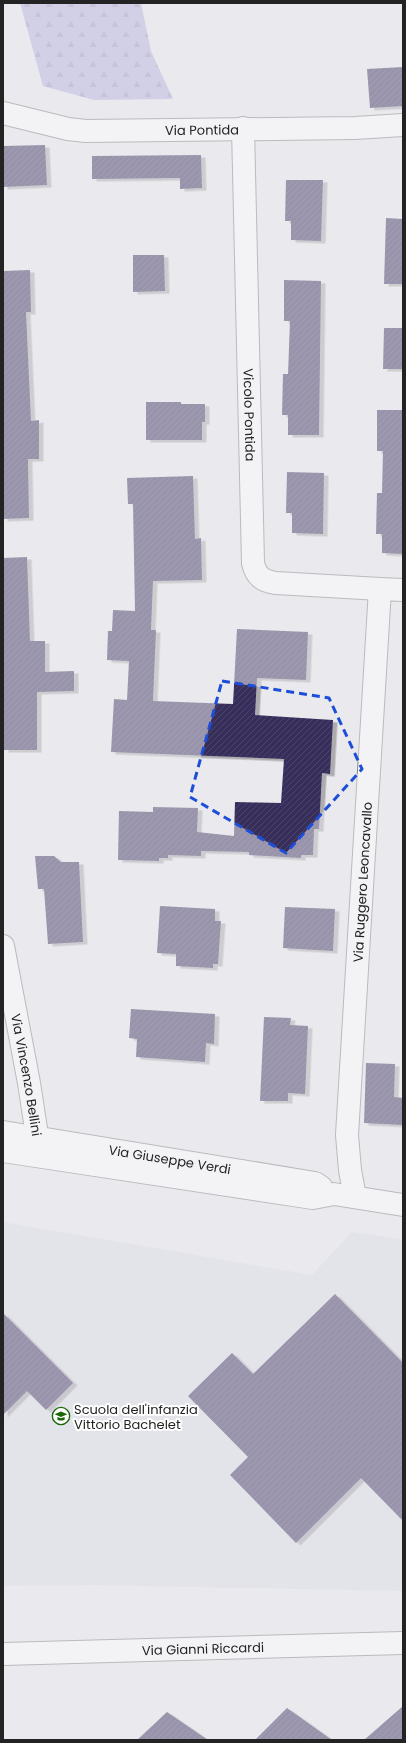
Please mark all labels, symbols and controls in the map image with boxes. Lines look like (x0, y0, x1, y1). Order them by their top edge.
street label: Via Pontida (165, 120, 239, 140)
street label: Vicolo Pontida (239, 368, 260, 462)
street label: Via Ruggero Leoncavallo (348, 801, 377, 963)
street label: Via Vincenzo Bellini (6, 1012, 46, 1137)
street label: Via Giuseppe Verdi (107, 1140, 232, 1179)
place label: Scuola dell'infanzia Vittorio Bachelet (74, 1400, 198, 1434)
school or university icon: Scuola dell'infanzia Vittorio Bachelet (51, 1406, 71, 1426)
street label: Via Gianni Riccardi (142, 1638, 264, 1660)

